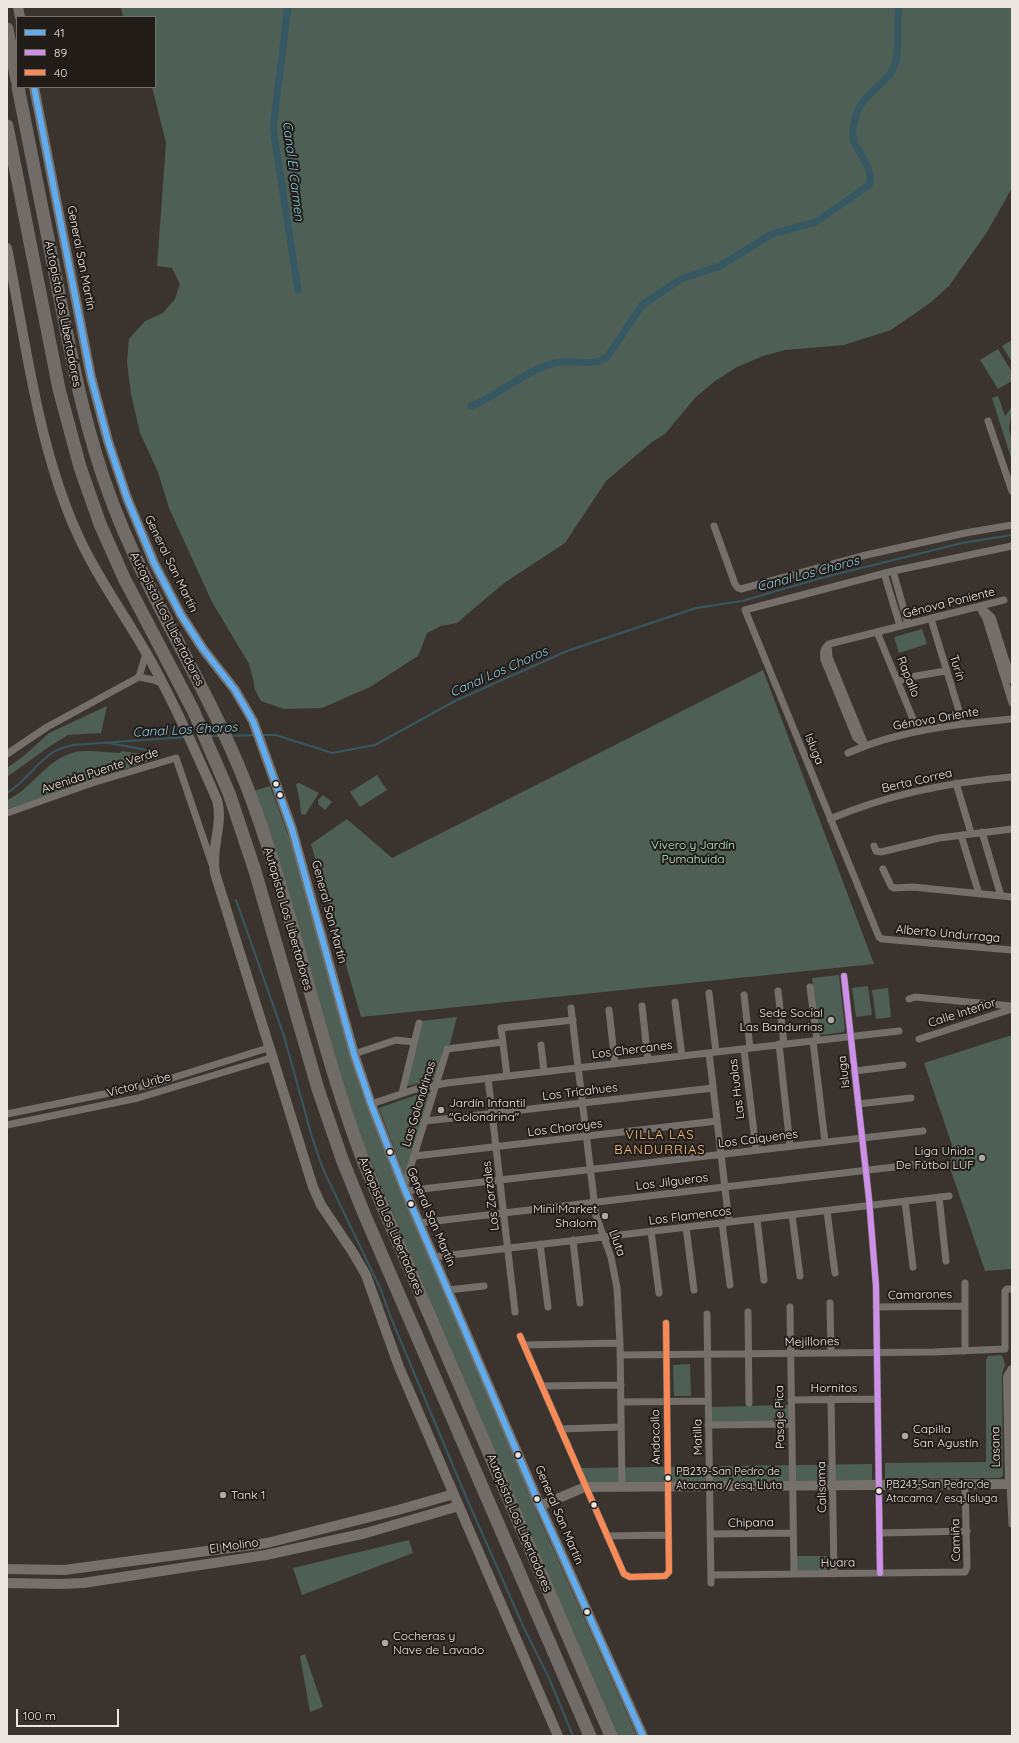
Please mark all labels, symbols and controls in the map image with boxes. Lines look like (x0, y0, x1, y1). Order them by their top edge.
legend (16, 16, 156, 88)
text: 41 (54, 25, 65, 40)
text: 89 (54, 45, 67, 60)
text: 40 (54, 65, 67, 80)
water label: Canal El Carmen (279, 120, 307, 222)
street label: General San Martín (64, 204, 98, 312)
street label: Autopista Los Libertadores (42, 240, 84, 388)
street label: General San Martín (141, 513, 201, 615)
street label: Autopista Los Libertadores (127, 550, 207, 688)
water label: Canal Los Choros (755, 553, 861, 595)
street label: Génova Poniente (901, 585, 997, 621)
water label: Canal Los Choros (448, 643, 550, 701)
street label: Turín (946, 653, 968, 683)
street label: Rapallo (893, 655, 923, 699)
street label: Génova Oriente (892, 704, 980, 734)
water label: Canal Los Choros (132, 719, 238, 741)
street label: Isluga (801, 731, 827, 767)
street label: Avenida Puente Verde (40, 745, 160, 797)
street label: Berta Correa (880, 766, 954, 796)
unlabelled marker (271, 779, 281, 789)
unlabelled marker (275, 790, 285, 800)
park label: Vivero y Jardín Pumahuida (651, 838, 735, 866)
street label: Autopista Los Libertadores (261, 846, 315, 992)
street label: General San Martín (308, 859, 350, 965)
street label: Alberto Undurraga (895, 922, 1001, 946)
street label: Calle Interior (926, 995, 998, 1031)
place label: Sede Social Las Bandurrias (739, 1006, 823, 1034)
marker: Sede Social Las Bandurrias (826, 1015, 836, 1025)
street label: Los Chercanes (591, 1038, 673, 1062)
street label: Isluga (835, 1055, 853, 1089)
street label: Las Hualas (726, 1058, 748, 1120)
street label: Las Golondrinas (399, 1059, 439, 1149)
street label: Víctor Uribe (105, 1070, 173, 1100)
street label: Los Tricahues (542, 1080, 618, 1104)
place label: Jardín Infantil "Golondrina" (449, 1096, 525, 1124)
marker: Jardín Infantil "Golondrina" (436, 1105, 446, 1115)
street label: Los Choroyes (527, 1116, 603, 1140)
district label: VILLA LAS BANDURRIAS (614, 1127, 706, 1158)
street label: Los Caiquenes (717, 1127, 799, 1151)
place label: Liga Unida De Fútbol LUF (896, 1144, 974, 1172)
unlabelled marker (385, 1147, 395, 1157)
marker: Liga Unida De Fútbol LUF (977, 1153, 987, 1163)
street label: Autopista Los Libertadores (355, 1155, 427, 1297)
street label: Los Zorzales (480, 1160, 502, 1232)
street label: General San Martín (404, 1165, 458, 1269)
street label: Los Jilgueros (635, 1170, 709, 1194)
unlabelled marker (406, 1199, 416, 1209)
place label: Mini Market Shalom (533, 1202, 597, 1230)
street label: Los Flamencos (648, 1204, 732, 1228)
marker: Mini Market Shalom (600, 1211, 610, 1221)
street label: Lluta (606, 1228, 628, 1258)
street label: Camarones (888, 1287, 952, 1303)
street label: Mejillones (785, 1334, 839, 1350)
street label: Hornitos (811, 1381, 857, 1395)
street label: Pasaje Pica (772, 1385, 788, 1449)
street label: Andacollo (648, 1409, 664, 1465)
street label: Matilla (690, 1419, 706, 1455)
place label: Capilla San Agustín (913, 1422, 978, 1450)
street label: Lasana (988, 1426, 1004, 1468)
marker: Capilla San Agustín (900, 1431, 910, 1441)
unlabelled marker (513, 1450, 523, 1460)
street label: Autopista Los Libertadores (483, 1452, 555, 1594)
street label: Calisama (814, 1461, 830, 1513)
street label: General San Martín (532, 1463, 586, 1567)
place label: PB239-San Pedro de Atacama / esq. Lluta (676, 1465, 782, 1491)
marker: PB239-San Pedro de Atacama / esq. Lluta (663, 1473, 673, 1483)
place label: PB243-San Pedro de Atacama / esq. Isluga (886, 1478, 997, 1504)
marker: PB243-San Pedro de Atacama / esq. Isluga (874, 1486, 884, 1496)
place label: Tank 1 (231, 1488, 265, 1502)
marker: Tank 1 (218, 1490, 228, 1500)
unlabelled marker (532, 1494, 542, 1504)
unlabelled marker (589, 1500, 599, 1510)
street label: Chipana (728, 1515, 774, 1531)
street label: Camiña (948, 1518, 964, 1562)
street label: El Molino (208, 1535, 260, 1557)
street label: Huara (821, 1556, 855, 1570)
unlabelled marker (582, 1607, 592, 1617)
place label: Cocheras y Nave de Lavado (393, 1629, 484, 1657)
marker: Cocheras y Nave de Lavado (380, 1638, 390, 1648)
scale bar (18, 1701, 121, 1727)
text: 100 m (23, 1708, 56, 1723)

